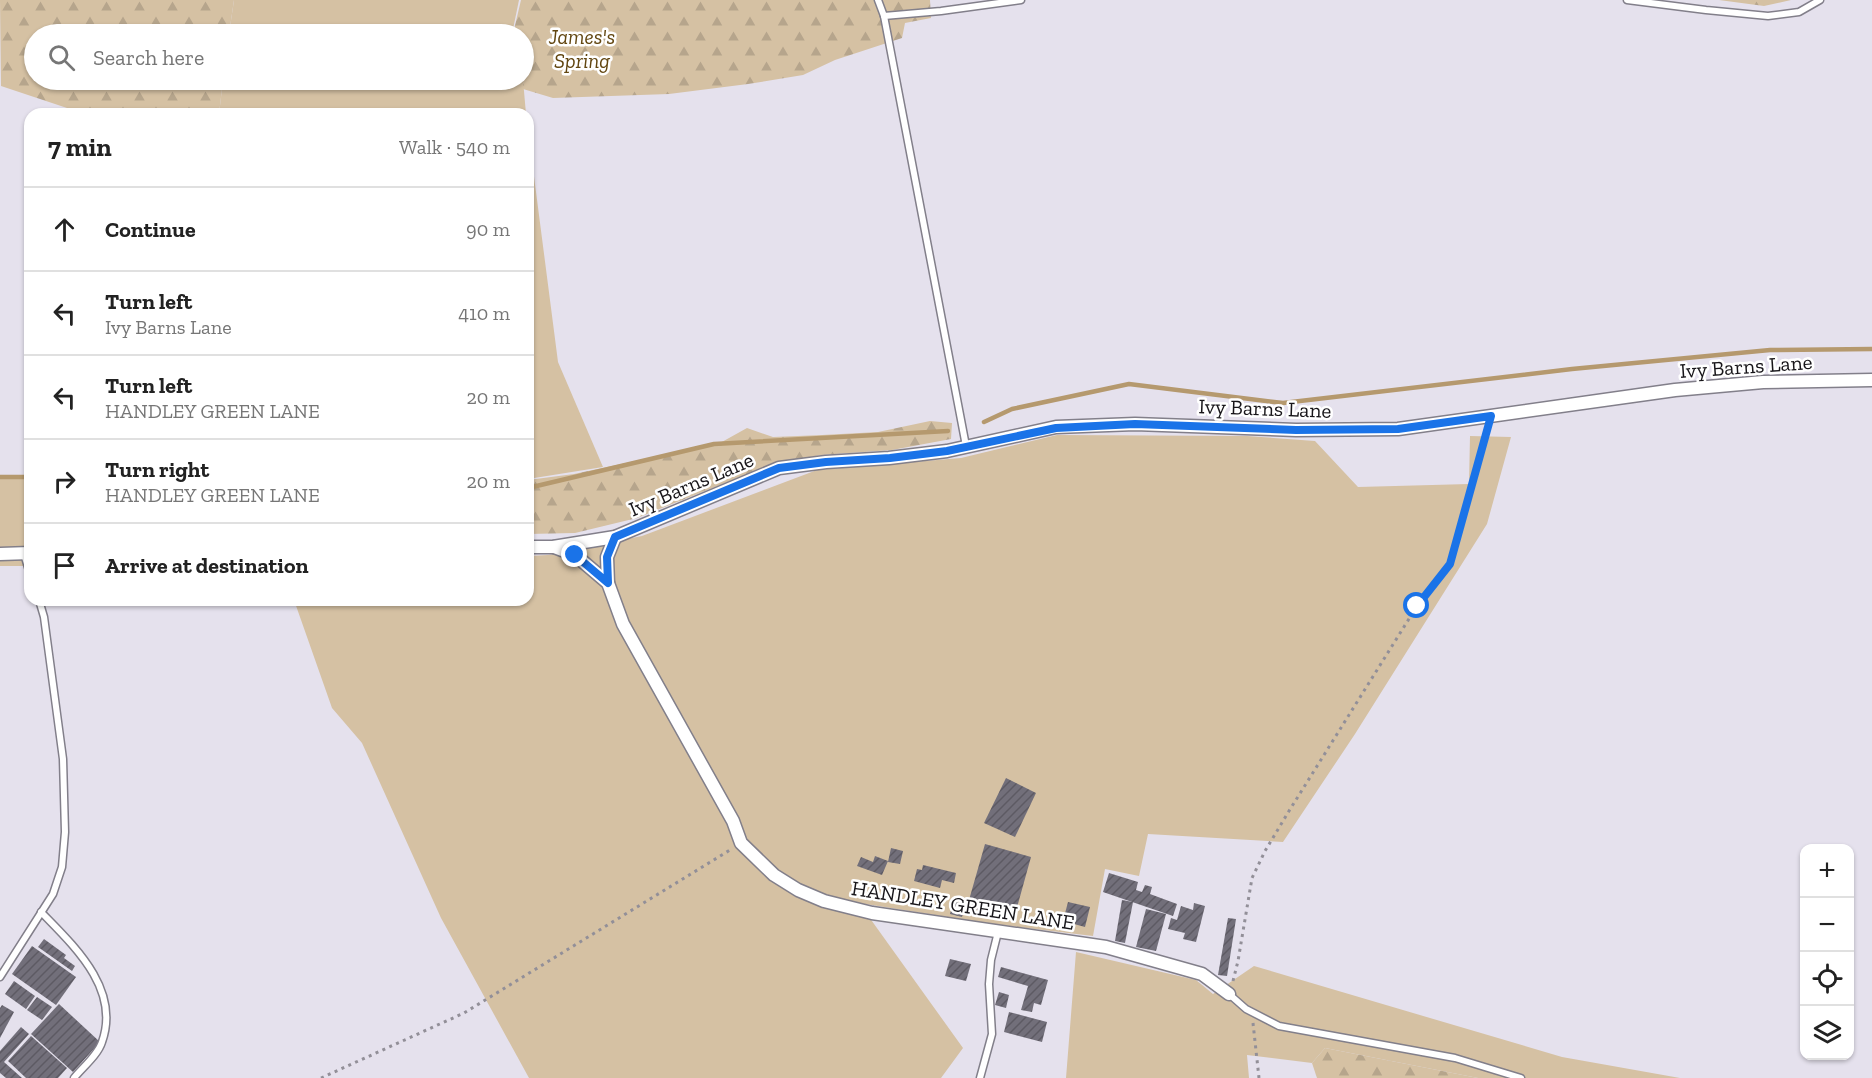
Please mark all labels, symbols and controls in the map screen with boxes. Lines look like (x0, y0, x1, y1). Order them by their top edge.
search box (24, 24, 534, 90)
park label: James's Spring (548, 24, 615, 73)
icon: search (45, 41, 78, 74)
text: Search here (93, 44, 204, 71)
text: 7 min (48, 131, 112, 163)
text: Walk · 540 m (399, 135, 510, 159)
icon: ahead (48, 213, 81, 246)
text: Continue (105, 216, 196, 243)
text: 90 m (466, 217, 510, 241)
text: Turn left (105, 288, 192, 315)
icon: left (48, 297, 81, 330)
text: 410 m (458, 301, 510, 325)
text: Ivy Barns Lane (105, 315, 232, 339)
street label: Ivy Barns Lane (1679, 349, 1813, 383)
text: Turn left (105, 372, 192, 399)
icon: left (48, 381, 81, 414)
text: 20 m (466, 385, 510, 409)
street label: Ivy Barns Lane (1198, 393, 1332, 423)
text: HANDLEY GREEN LANE (105, 399, 320, 423)
street label: Ivy Barns Lane (625, 446, 757, 521)
text: Turn right (105, 456, 209, 483)
icon: right (48, 465, 81, 498)
text: 20 m (466, 469, 510, 493)
text: HANDLEY GREEN LANE (105, 483, 320, 507)
route end (561, 541, 587, 567)
icon: arrive (48, 549, 81, 582)
text: Arrive at destination (105, 552, 308, 579)
route start (1403, 592, 1429, 618)
map controls (1800, 844, 1854, 1060)
button: + (1800, 844, 1854, 898)
street label: HANDLEY GREEN LANE (850, 875, 1076, 935)
button: − (1800, 898, 1854, 952)
button: locate (1800, 952, 1854, 1006)
button: layers (1800, 1006, 1854, 1060)

